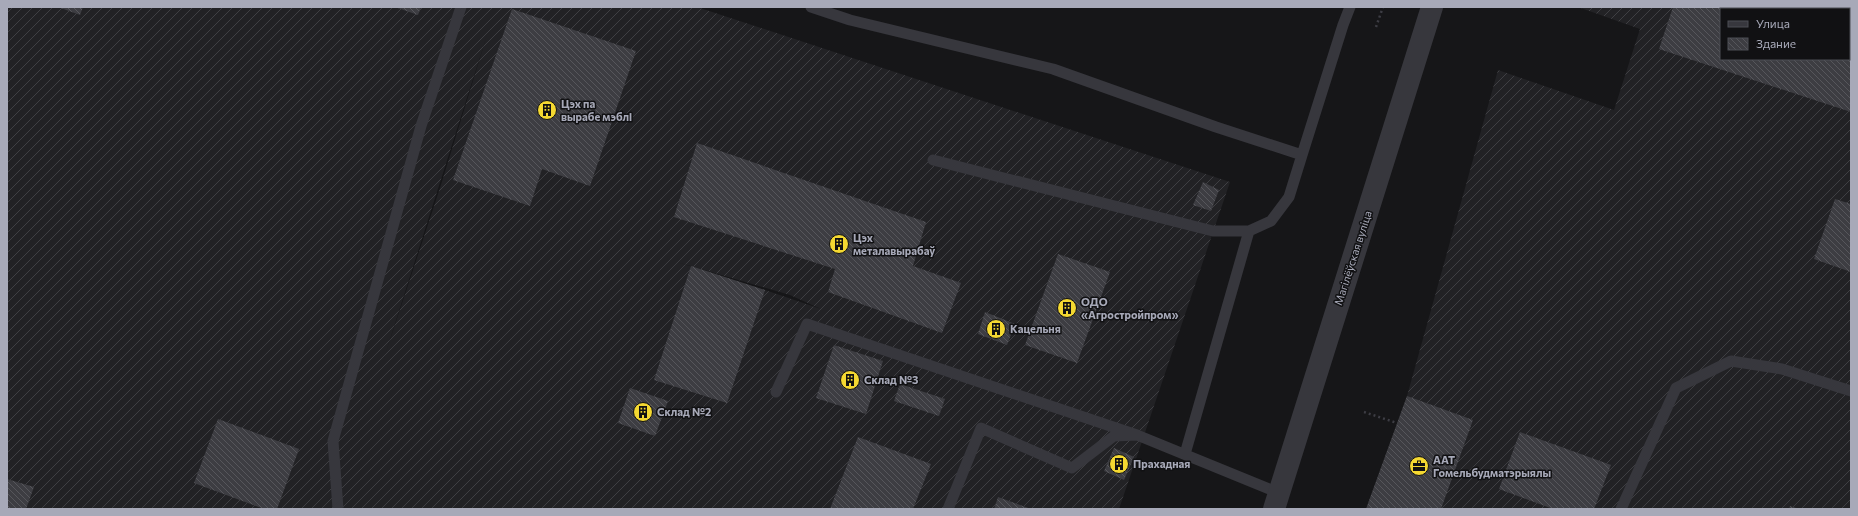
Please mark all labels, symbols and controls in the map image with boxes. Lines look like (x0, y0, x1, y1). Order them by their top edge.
legend (1720, 8, 1850, 60)
text: Улица (1756, 16, 1790, 30)
text: Здание (1756, 36, 1796, 50)
place label: Цэх па вырабе мэблі (561, 97, 632, 123)
building icon: Цэх па вырабе мэблі (536, 99, 558, 121)
street label: Магілёўская вуліца (1331, 209, 1374, 307)
place label: Цэх металавырабаў (853, 231, 935, 257)
building icon: Цэх металавырабаў (828, 233, 850, 255)
place label: ОДО «Агростройпром» (1081, 295, 1179, 321)
building icon: ОДО «Агростройпром» (1056, 297, 1078, 319)
building icon: Кацельня (985, 318, 1007, 340)
place label: Кацельня (1010, 322, 1061, 335)
building icon: Склад №3 (839, 369, 861, 391)
place label: Склад №3 (864, 373, 918, 386)
building icon: Склад №2 (632, 401, 654, 423)
place label: Склад №2 (657, 405, 711, 418)
building icon: Прахадная (1108, 453, 1130, 475)
place label: ААТ Гомельбудматэрыялы (1433, 453, 1551, 479)
office icon: ААТ Гомельбудматэрыялы (1408, 455, 1430, 477)
place label: Прахадная (1133, 457, 1190, 470)

